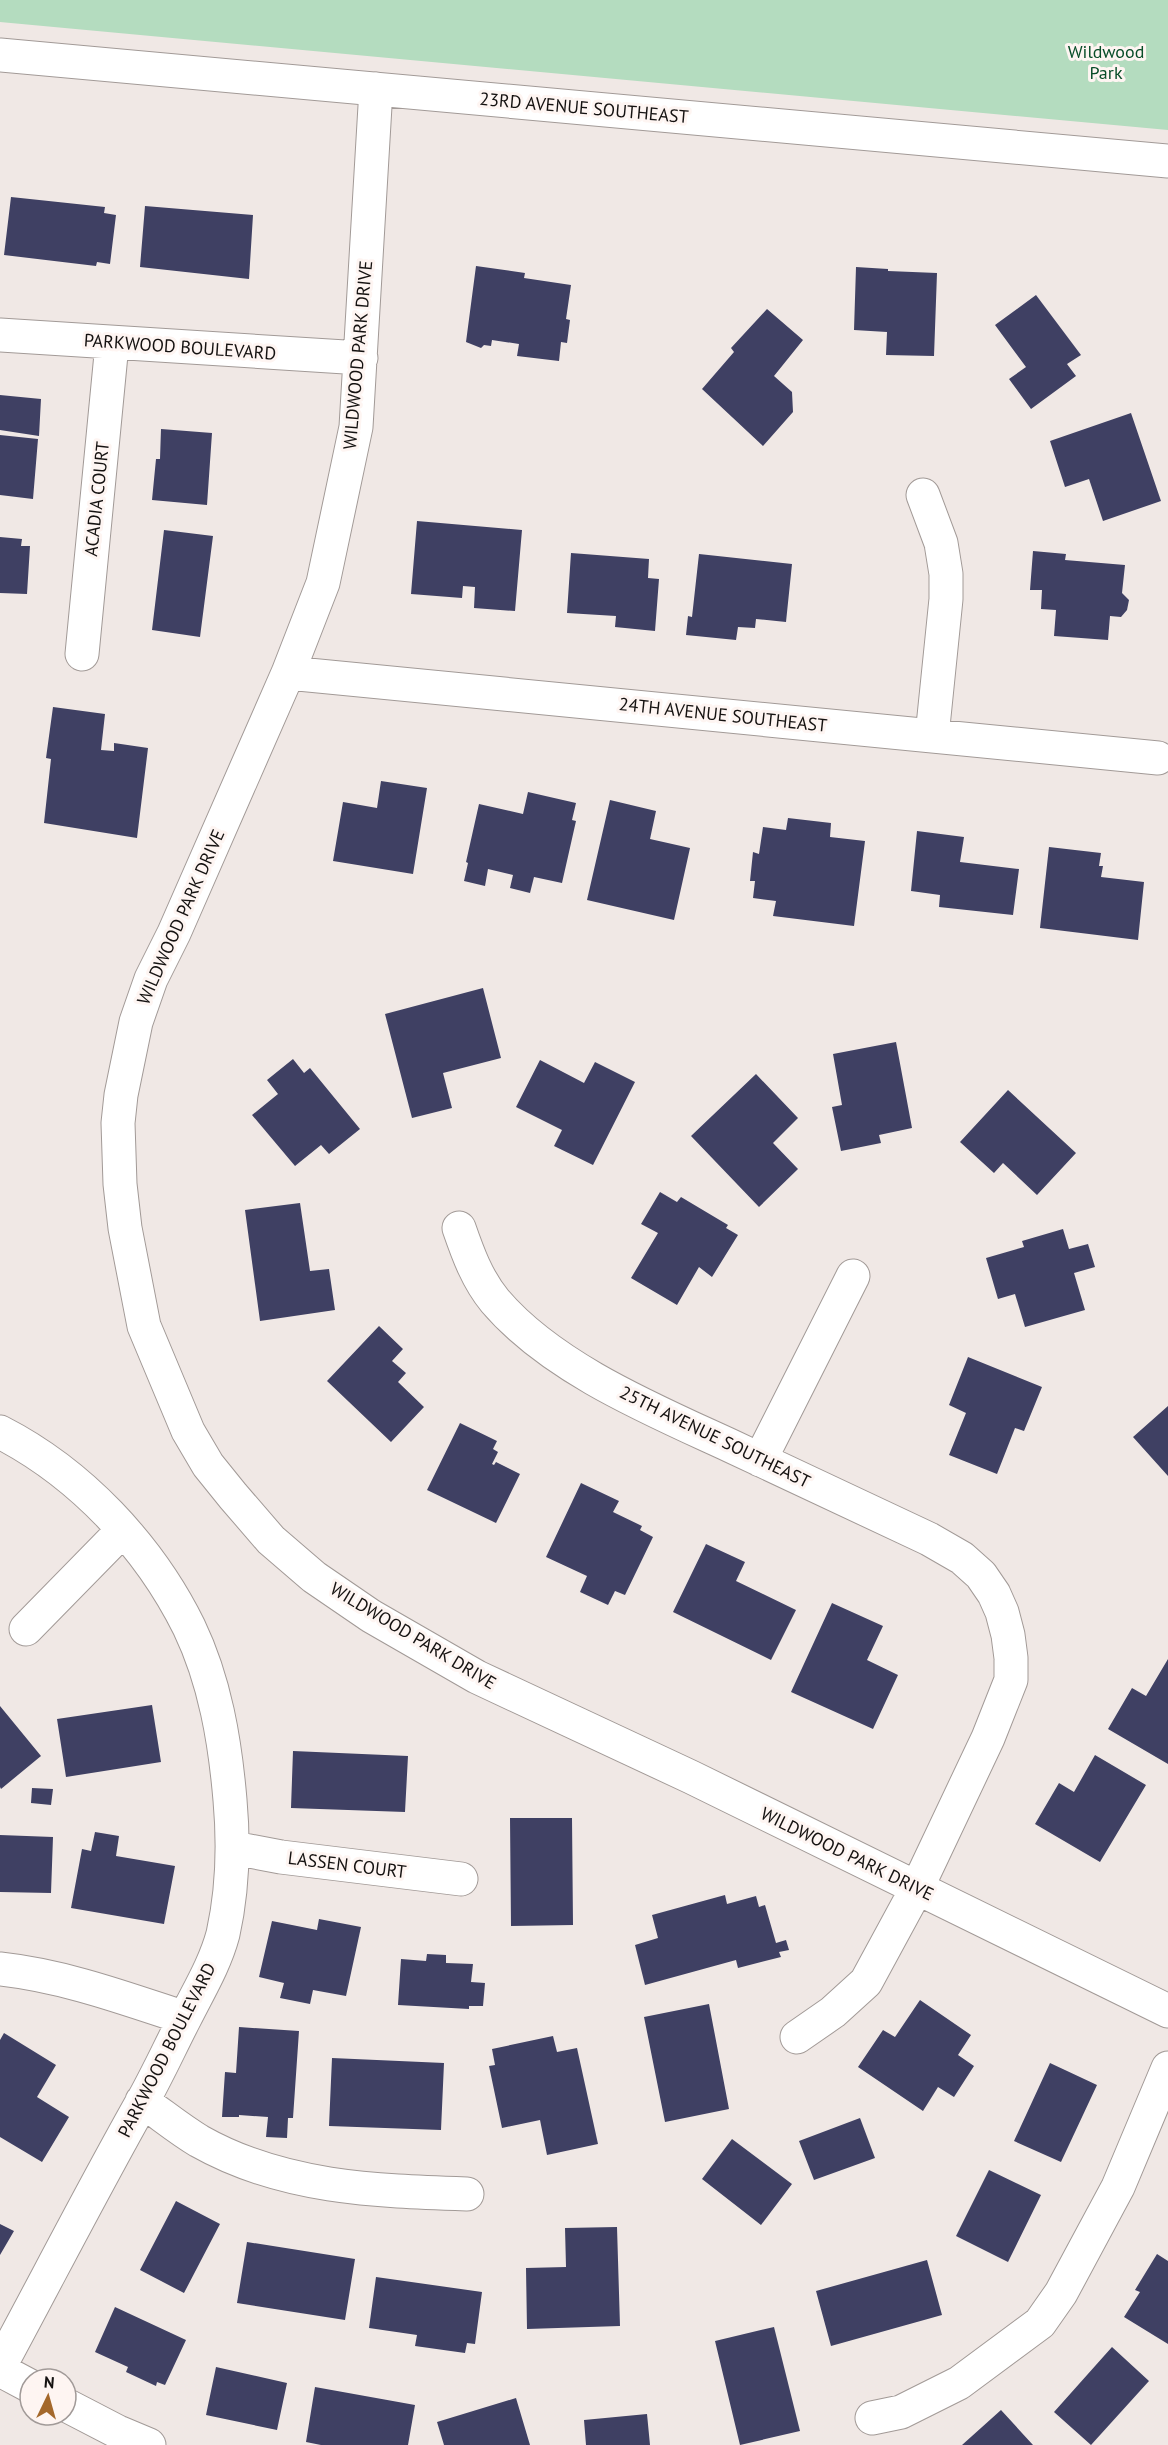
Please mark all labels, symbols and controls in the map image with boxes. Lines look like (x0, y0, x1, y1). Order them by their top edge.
park label: Wildwood Park (1068, 40, 1144, 84)
street label: 23RD AVENUE SOUTHEAST (479, 87, 689, 128)
street label: WILDWOOD PARK DRIVE (338, 260, 377, 450)
street label: PARKWOOD BOULEVARD (83, 328, 277, 365)
street label: ACADIA COURT (79, 440, 114, 558)
street label: 24TH AVENUE SOUTHEAST (618, 692, 828, 737)
street label: WILDWOOD PARK DRIVE (131, 826, 230, 1008)
street label: 25TH AVENUE SOUTHEAST (616, 1380, 814, 1493)
street label: WILDWOOD PARK DRIVE (326, 1577, 500, 1694)
street label: WILDWOOD PARK DRIVE (757, 1802, 937, 1905)
street label: LASSEN COURT (287, 1846, 408, 1883)
street label: PARKWOOD BOULEVARD (113, 1959, 221, 2141)
north arrow (18, 2367, 78, 2427)
text: N (43, 2372, 55, 2392)

